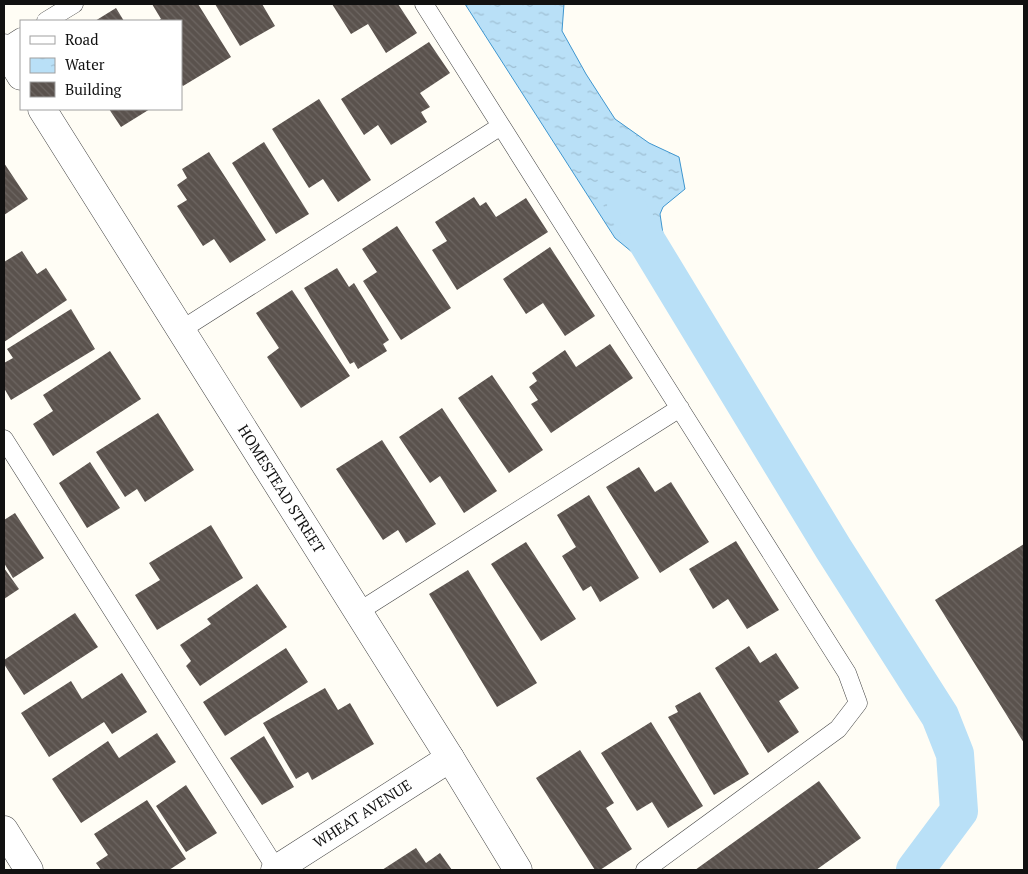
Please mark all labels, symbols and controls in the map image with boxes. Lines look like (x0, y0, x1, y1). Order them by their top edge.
legend (20, 20, 182, 110)
text: Road (65, 29, 98, 49)
text: Water (65, 54, 105, 74)
text: Building (65, 79, 123, 99)
street label: HOMESTEAD STREET (234, 421, 330, 557)
street label: WHEAT AVENUE (309, 774, 415, 852)

